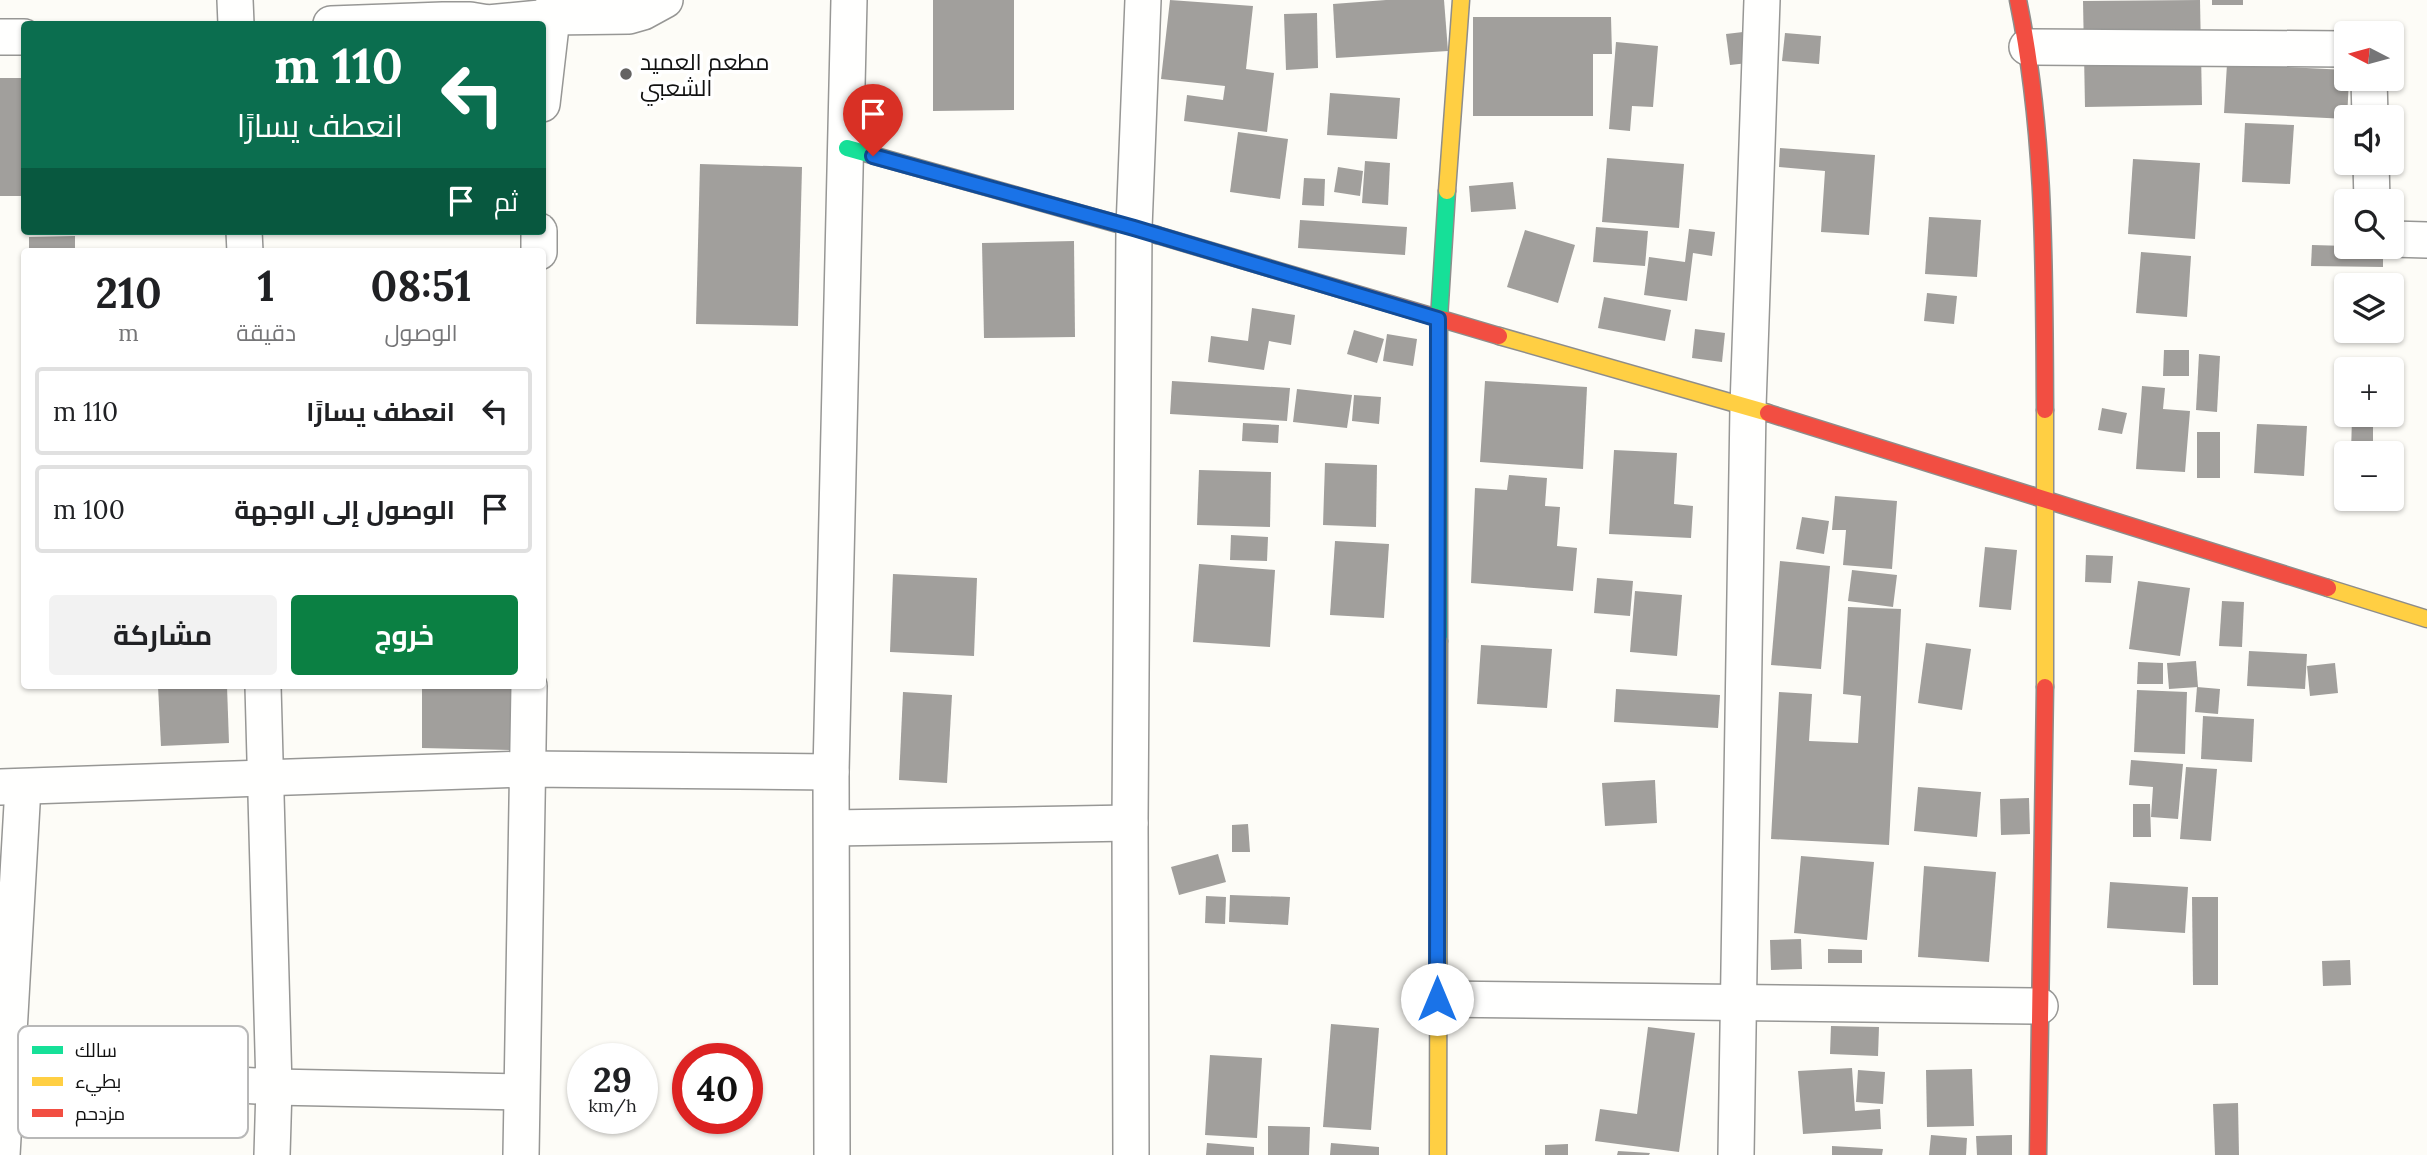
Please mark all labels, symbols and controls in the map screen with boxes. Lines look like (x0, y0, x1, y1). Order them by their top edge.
north arrow (2334, 21, 2404, 91)
map controls (2334, 21, 2404, 511)
text: 110 m (274, 34, 403, 96)
place label: مطعم العميد الشعبي (640, 47, 770, 106)
icon: left (427, 49, 518, 140)
marker: مطعم العميد الشعبي (618, 66, 634, 82)
pin (843, 84, 903, 156)
icon: arrive (854, 95, 892, 133)
text: انعطف يسارًا (237, 105, 403, 146)
button: sound (2334, 105, 2404, 175)
icon: arrive (442, 182, 480, 220)
text: ثم (494, 185, 518, 218)
button: search (2334, 189, 2404, 259)
text: 1 (258, 259, 275, 313)
text: 08:51 (371, 259, 472, 313)
text: 210 (96, 266, 162, 320)
button: layers (2334, 273, 2404, 343)
text: m (118, 318, 139, 347)
text: دقيقة (236, 318, 296, 347)
text: الوصول (384, 318, 458, 347)
button: + (2334, 357, 2404, 427)
icon: left (476, 392, 514, 430)
text: 110 m (53, 395, 118, 428)
text: انعطف يسارًا (306, 395, 455, 428)
button: − (2334, 441, 2404, 511)
icon: arrive (476, 490, 514, 528)
text: 100 m (53, 493, 125, 526)
text: الوصول إلى الوجهة (234, 493, 455, 526)
button: مشاركة (49, 595, 277, 675)
button: خروج (291, 595, 518, 675)
position arrow (1400, 962, 1474, 1036)
legend (18, 1026, 248, 1138)
text: سالك (75, 1038, 117, 1062)
speed limit sign: 40 (672, 1043, 763, 1134)
text: 29 (593, 1057, 632, 1102)
text: بطيء (75, 1069, 121, 1096)
text: km/h (588, 1094, 637, 1117)
text: مزدحم (75, 1101, 125, 1127)

